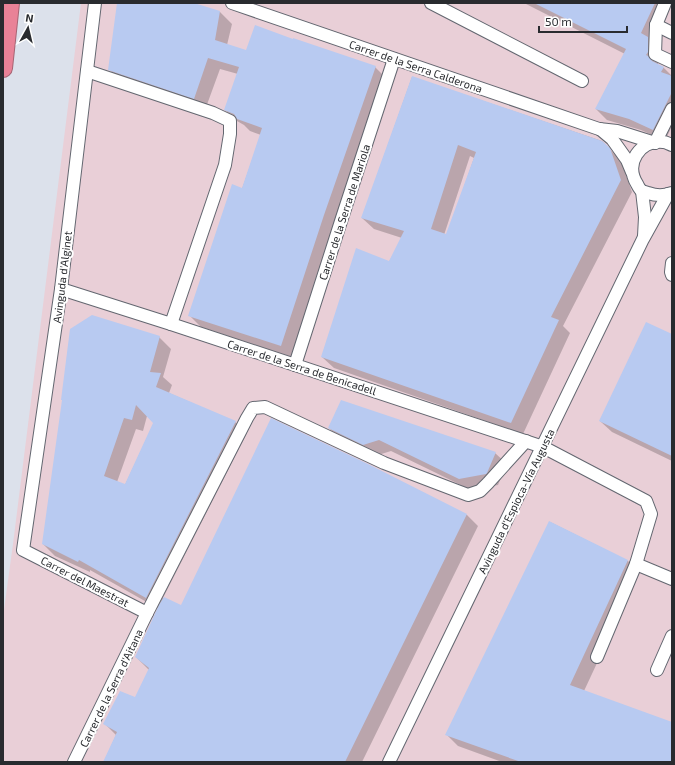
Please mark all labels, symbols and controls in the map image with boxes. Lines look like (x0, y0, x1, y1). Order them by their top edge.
north arrow (8, 8, 48, 48)
scale bar (539, 8, 627, 34)
text: N (25, 11, 34, 25)
text: 50 m (545, 14, 572, 28)
street label: Carrer de la Serra Calderona (348, 37, 484, 95)
street label: Carrer de la Serra de Mariola (316, 142, 372, 282)
street label: Avinguda d'Alginet (50, 230, 74, 324)
street label: Carrer de la Serra de Benicadell (226, 337, 379, 398)
street label: Avinguda d'Espioca-Vía Augusta (475, 426, 557, 576)
street label: Carrer del Maestrat (39, 553, 131, 609)
street label: Carrer de la Serra d'Aitana (77, 627, 145, 749)

